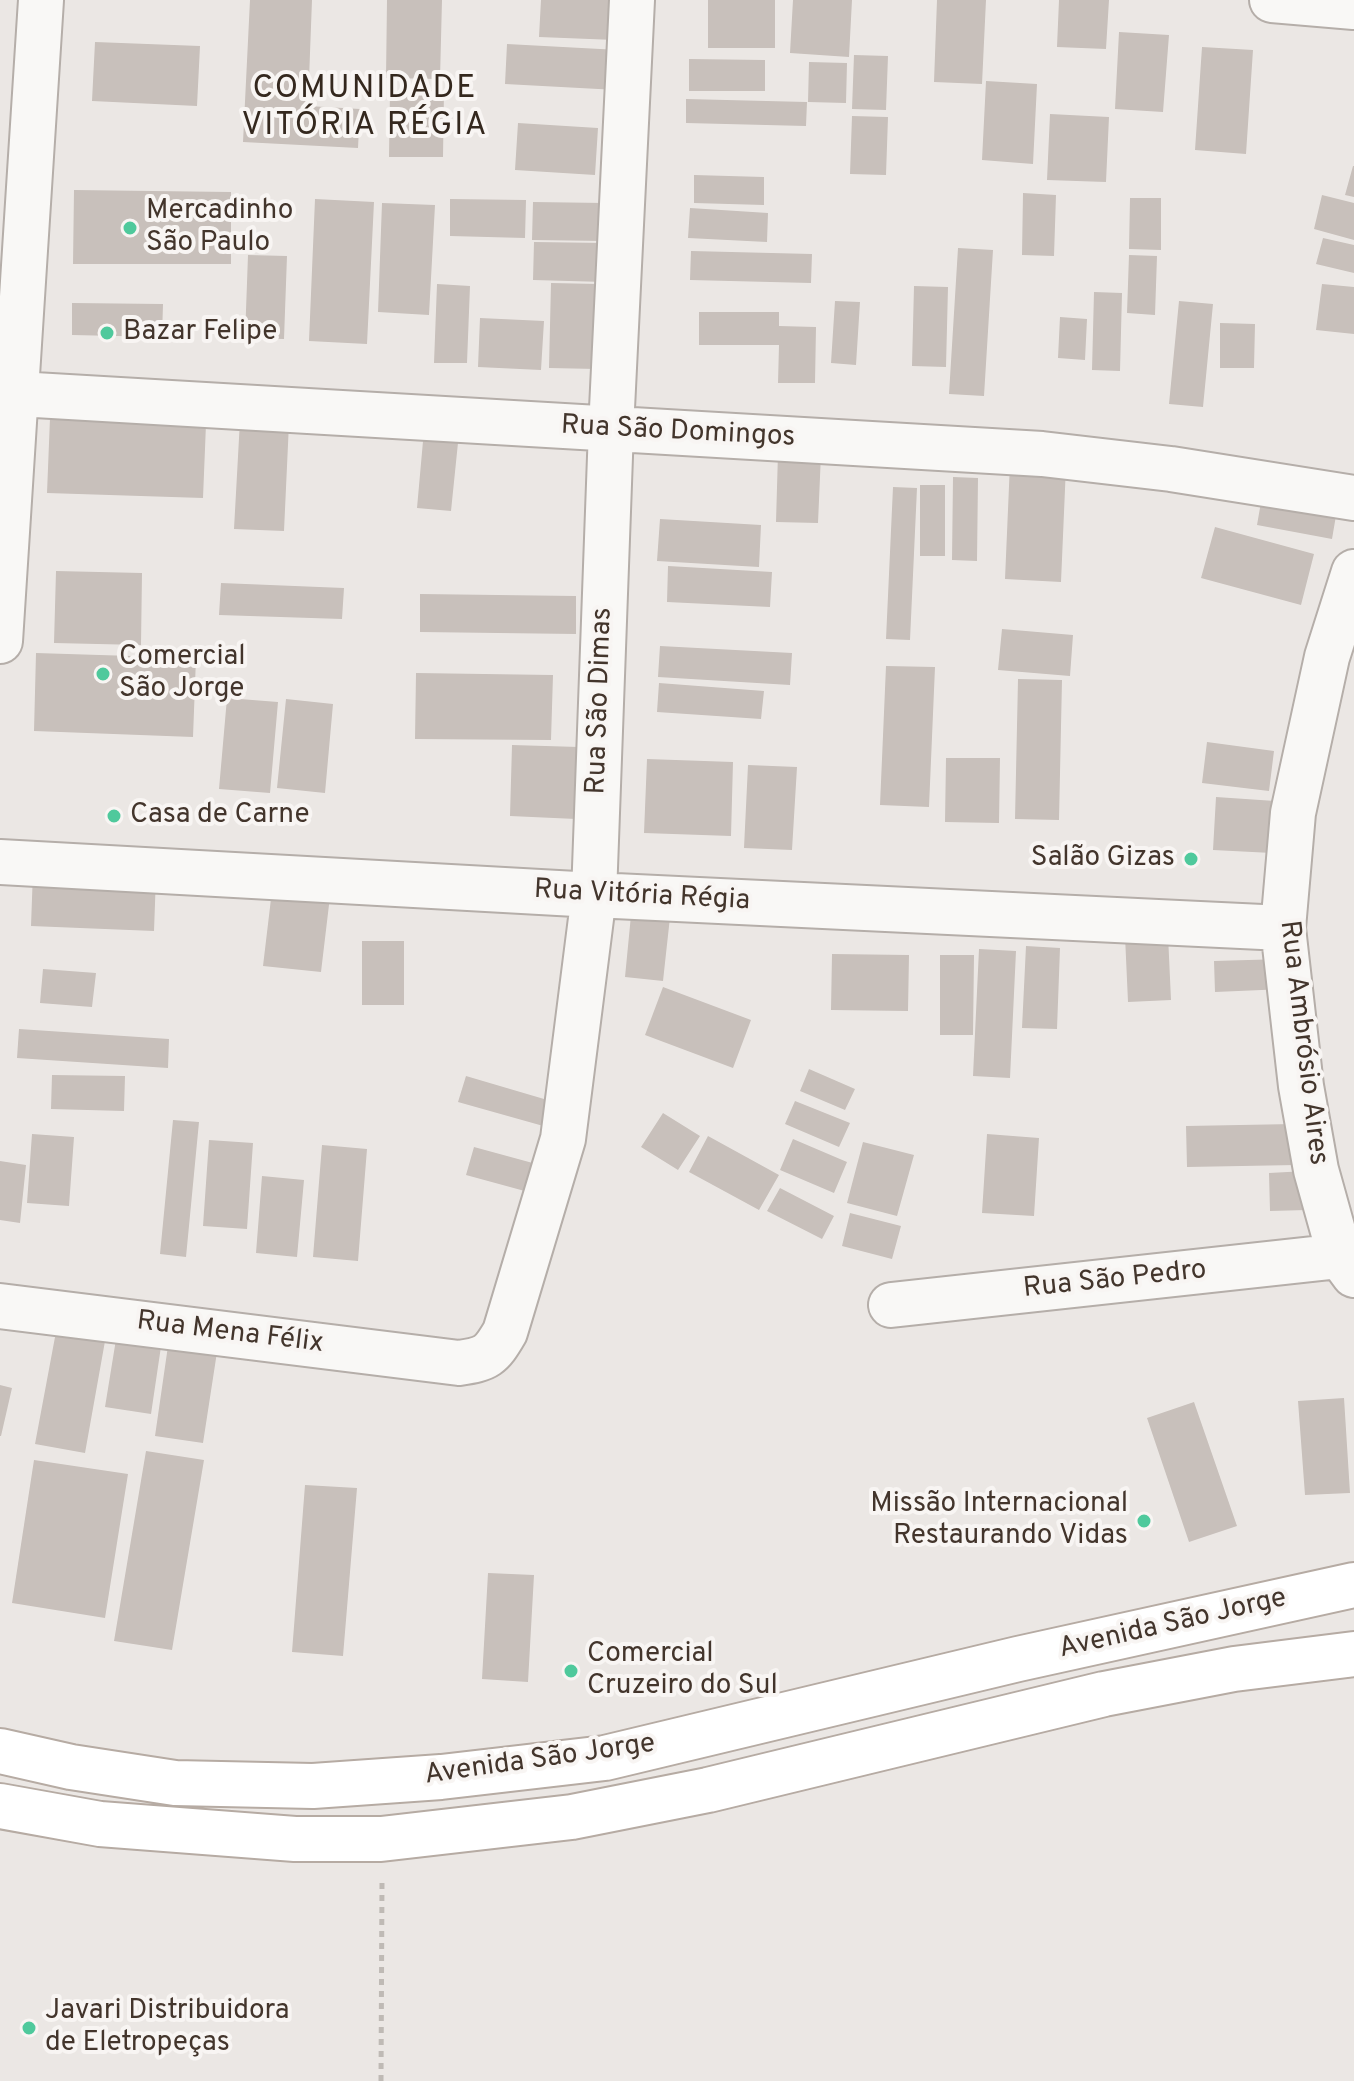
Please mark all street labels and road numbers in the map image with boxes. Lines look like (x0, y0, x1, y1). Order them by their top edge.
street label: Rua São Domingos (560, 410, 796, 456)
street label: Rua São Dimas (581, 607, 621, 795)
street label: Rua Vitória Régia (533, 875, 751, 919)
street label: Rua Ambrósio Aires (1270, 919, 1334, 1167)
street label: Rua São Pedro (1022, 1255, 1208, 1307)
street label: Rua Mena Félix (135, 1306, 325, 1362)
street label: Avenida São Jorge (1056, 1582, 1290, 1668)
street label: Avenida São Jorge (423, 1728, 657, 1794)

